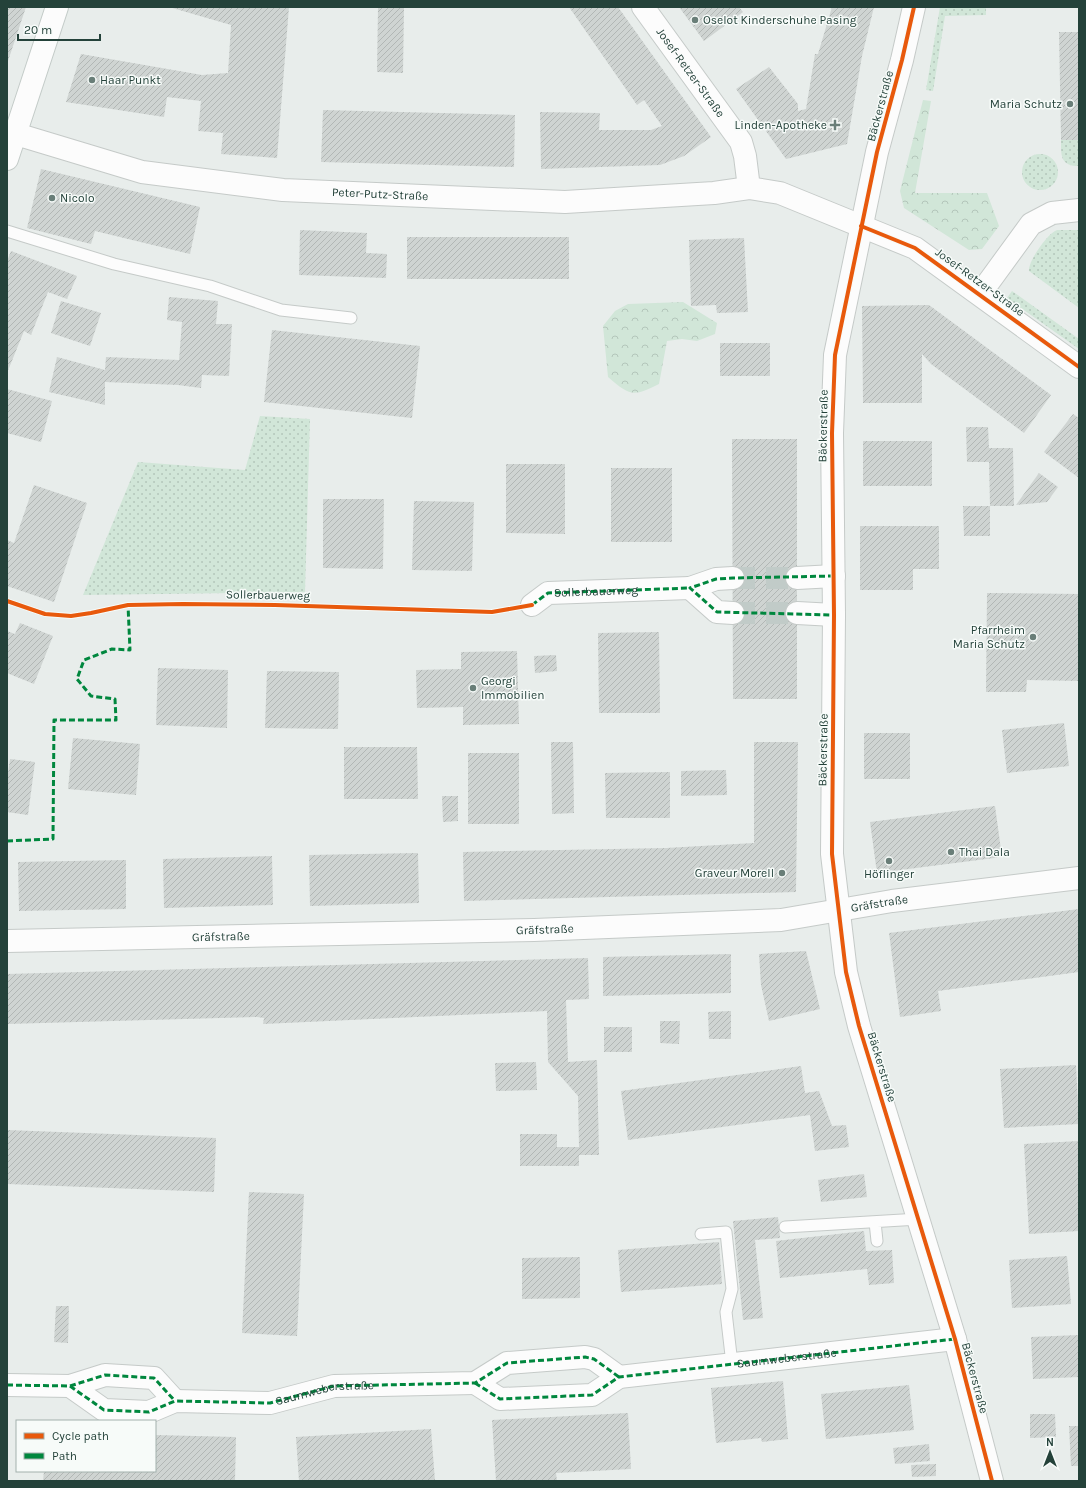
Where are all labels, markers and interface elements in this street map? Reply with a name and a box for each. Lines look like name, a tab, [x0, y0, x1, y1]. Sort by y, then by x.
place label: Oselot Kinderschuhe Pasing	[703, 13, 857, 27]
marker: Oselot Kinderschuhe Pasing	[690, 15, 700, 25]
scale bar	[18, 16, 100, 42]
text: 20 m	[24, 23, 52, 37]
street label: Josef-Retzer-Straße	[654, 25, 728, 120]
street label: Bäckerstraße	[864, 69, 896, 143]
place label: Haar Punkt	[100, 73, 161, 87]
marker: Haar Punkt	[87, 75, 97, 85]
place label: Maria Schutz	[990, 97, 1062, 111]
marker: Maria Schutz	[1065, 99, 1075, 109]
place label: Linden-Apotheke	[735, 118, 827, 132]
marker: Linden-Apotheke	[830, 120, 840, 130]
street label: Peter-Putz-Straße	[332, 185, 429, 203]
place label: Nicolo	[60, 191, 94, 205]
marker: Nicolo	[47, 193, 57, 203]
street label: Josef-Retzer-Straße	[933, 245, 1027, 319]
street label: Bäckerstraße	[815, 389, 831, 463]
street label: Sollerbauerweg	[554, 583, 639, 600]
street label: Sollerbauerweg	[226, 587, 310, 603]
place label: Pfarrheim Maria Schutz	[953, 623, 1025, 651]
marker: Pfarrheim Maria Schutz	[1028, 632, 1038, 642]
place label: Georgi Immobilien	[481, 674, 544, 702]
marker: Georgi Immobilien	[468, 683, 478, 693]
street label: Bäckerstraße	[815, 713, 831, 787]
place label: Thai Dala	[959, 845, 1010, 859]
marker: Thai Dala	[946, 847, 956, 857]
marker: Höflinger	[884, 856, 894, 866]
place label: Graveur Morell	[695, 866, 774, 880]
place label: Höflinger	[864, 867, 915, 881]
marker: Graveur Morell	[777, 868, 787, 878]
street label: Gräfstraße	[850, 892, 909, 915]
street label: Gräfstraße	[516, 921, 574, 937]
street label: Gräfstraße	[192, 929, 250, 944]
street label: Bäckerstraße	[865, 1030, 899, 1104]
street label: Bäckerstraße	[959, 1341, 991, 1415]
street label: Saumweberstraße	[736, 1345, 837, 1371]
street label: Saumweberstraße	[274, 1378, 374, 1408]
legend	[16, 1420, 156, 1472]
text: Cycle path	[52, 1429, 109, 1443]
north arrow	[1030, 1432, 1070, 1472]
text: N	[1046, 1436, 1054, 1449]
text: Path	[52, 1449, 77, 1463]

